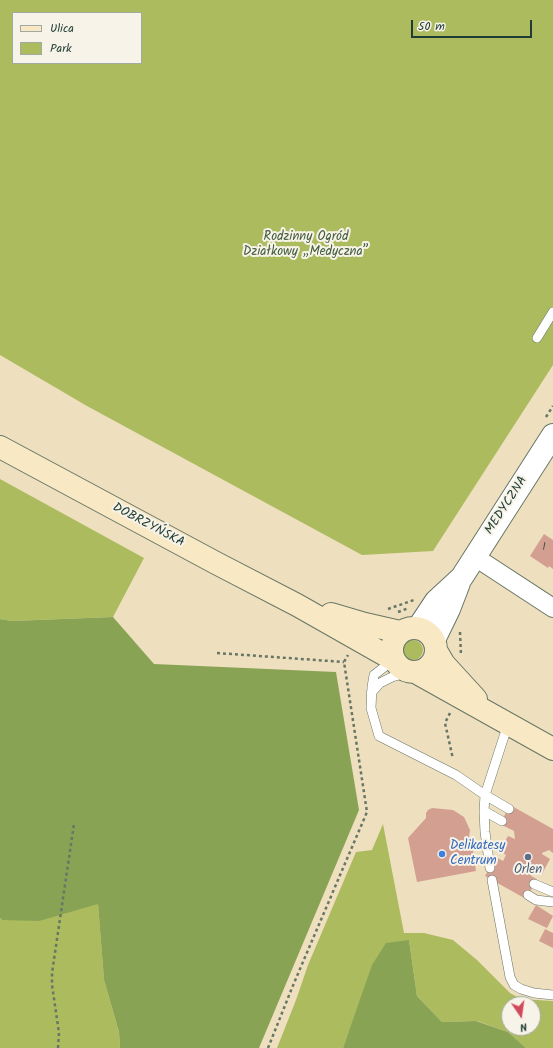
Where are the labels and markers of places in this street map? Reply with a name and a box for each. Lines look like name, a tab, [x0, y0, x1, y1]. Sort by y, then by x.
place label: Delikatesy Centrum	[450, 839, 505, 870]
marker: Delikatesy Centrum	[437, 849, 447, 859]
marker: Orlen	[523, 852, 533, 862]
place label: Orlen	[514, 863, 542, 879]

